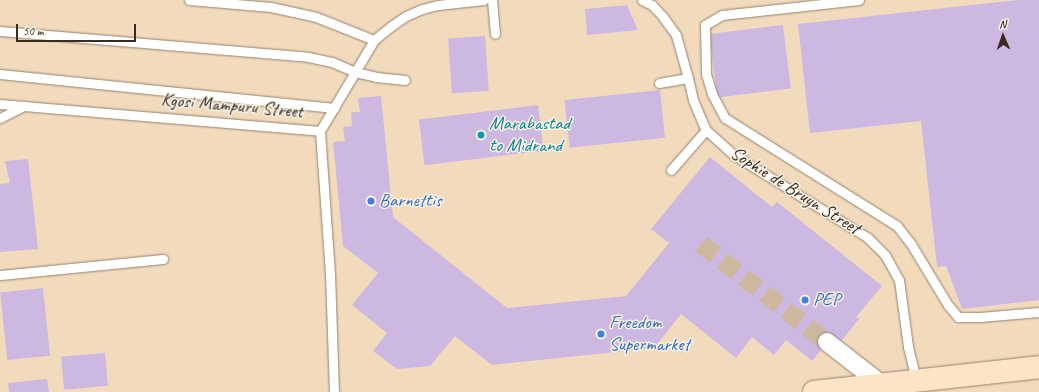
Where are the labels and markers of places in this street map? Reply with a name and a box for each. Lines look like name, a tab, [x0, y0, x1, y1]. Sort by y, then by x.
place label: Marabastad to Midrand	[489, 113, 570, 157]
marker: Marabastad to Midrand	[476, 130, 486, 140]
place label: Barnettis	[379, 190, 441, 212]
marker: Barnettis	[366, 196, 376, 206]
place label: PEP	[813, 289, 841, 311]
marker: PEP	[800, 295, 810, 305]
place label: Freedom Supermarket	[609, 312, 690, 356]
marker: Freedom Supermarket	[596, 329, 606, 339]

